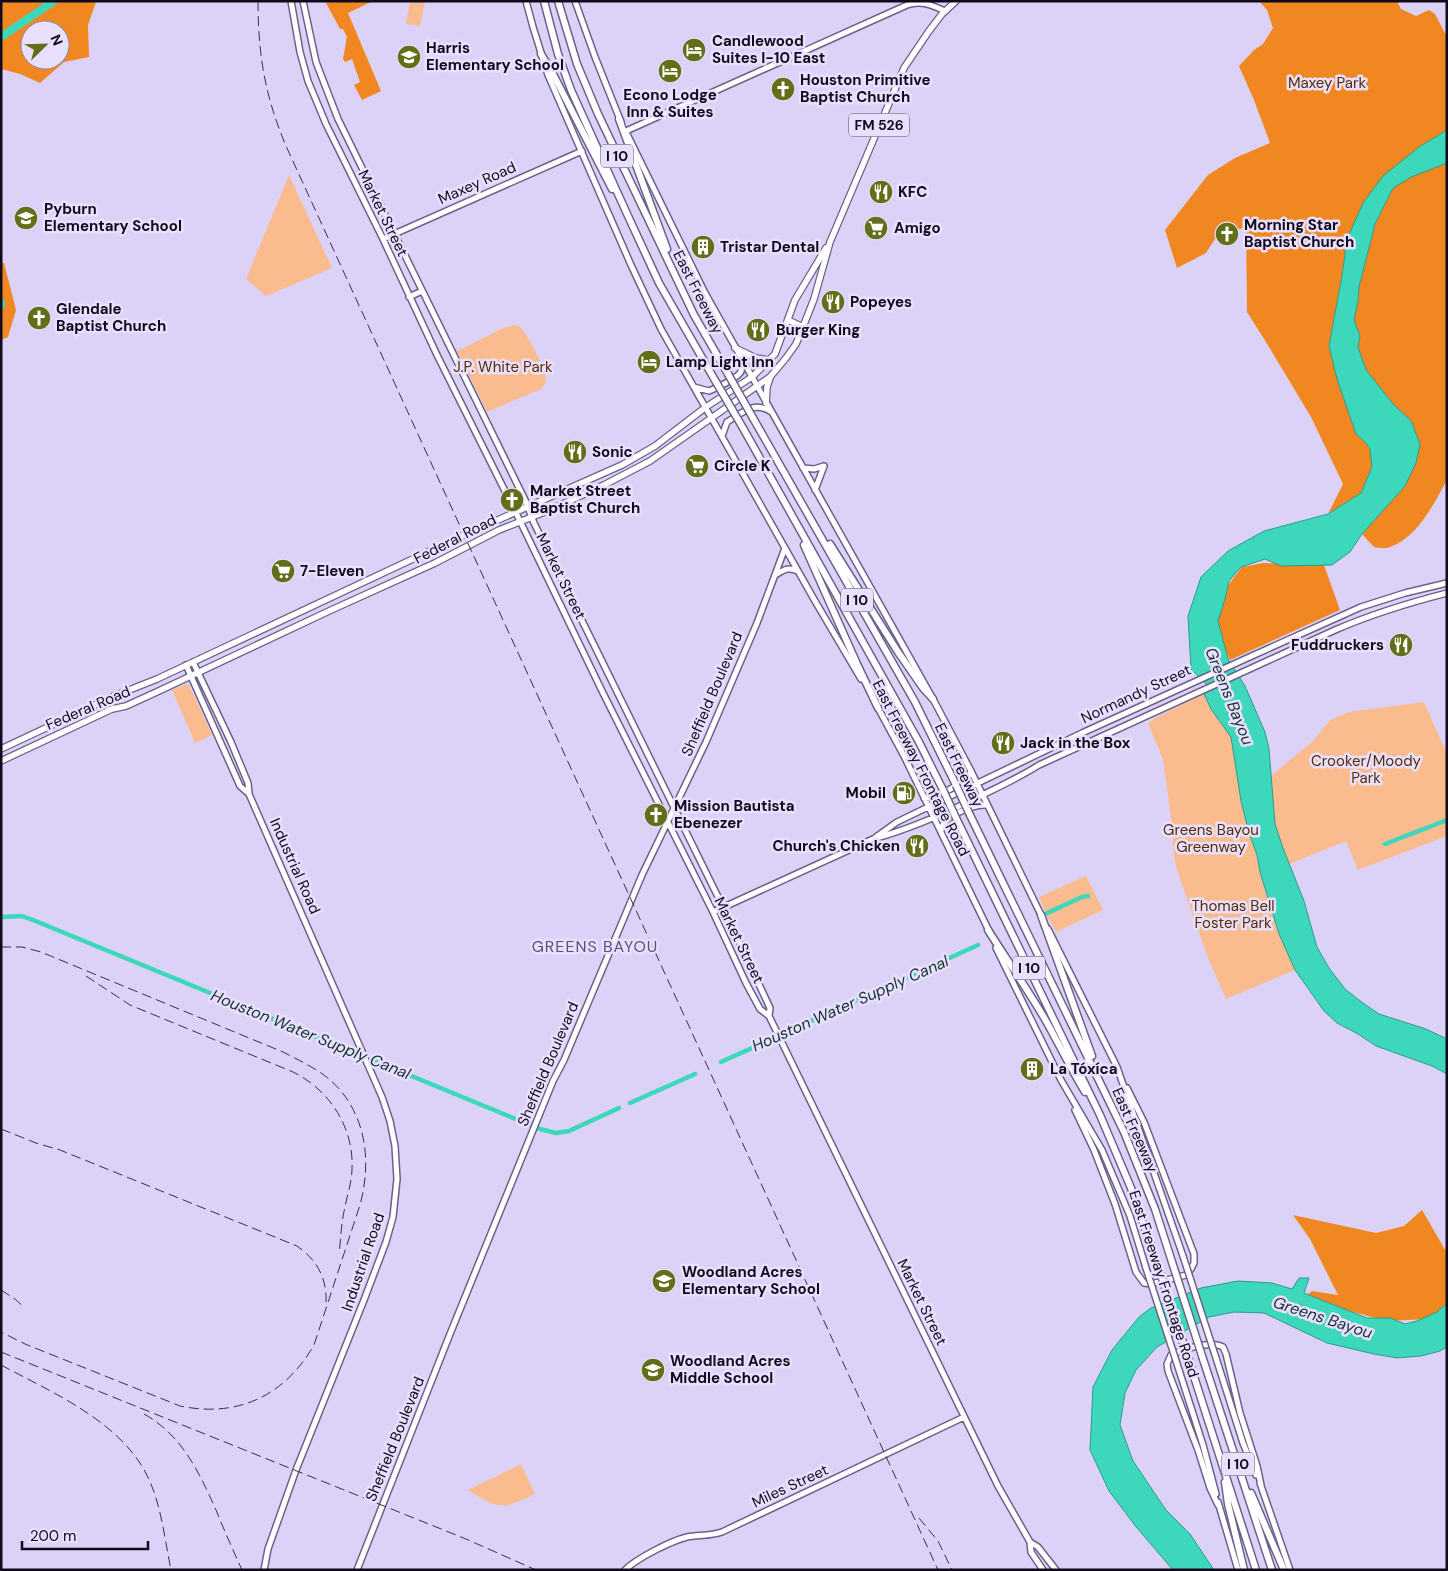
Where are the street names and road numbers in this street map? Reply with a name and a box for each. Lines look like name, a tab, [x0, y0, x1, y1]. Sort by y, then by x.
road number: FM 526	[849, 114, 909, 136]
road number: I 10	[601, 144, 633, 168]
street label: Maxey Road	[435, 157, 519, 209]
street label: Market Street	[353, 166, 413, 260]
street label: East Freeway	[668, 247, 728, 338]
street label: Federal Road	[410, 510, 500, 568]
street label: Market Street	[531, 529, 591, 623]
road number: I 10	[841, 588, 873, 612]
street label: Sheffield Boulevard	[677, 629, 747, 759]
street label: Normandy Street	[1078, 660, 1194, 728]
street label: East Freeway Frontage Road	[868, 676, 974, 860]
street label: Federal Road	[43, 681, 133, 735]
street label: East Freeway	[930, 720, 988, 811]
street label: Industrial Road	[265, 815, 325, 917]
street label: Market Street	[709, 893, 769, 987]
road number: I 10	[1013, 956, 1045, 980]
street label: Sheffield Boulevard	[513, 999, 583, 1129]
street label: East Freeway	[1107, 1084, 1163, 1176]
street label: East Freeway Frontage Road	[1124, 1188, 1204, 1380]
street label: Industrial Road	[337, 1210, 389, 1314]
street label: Market Street	[892, 1255, 952, 1349]
street label: Sheffield Boulevard	[361, 1374, 429, 1504]
road number: I 10	[1222, 1452, 1254, 1476]
street label: Miles Street	[749, 1460, 832, 1512]

